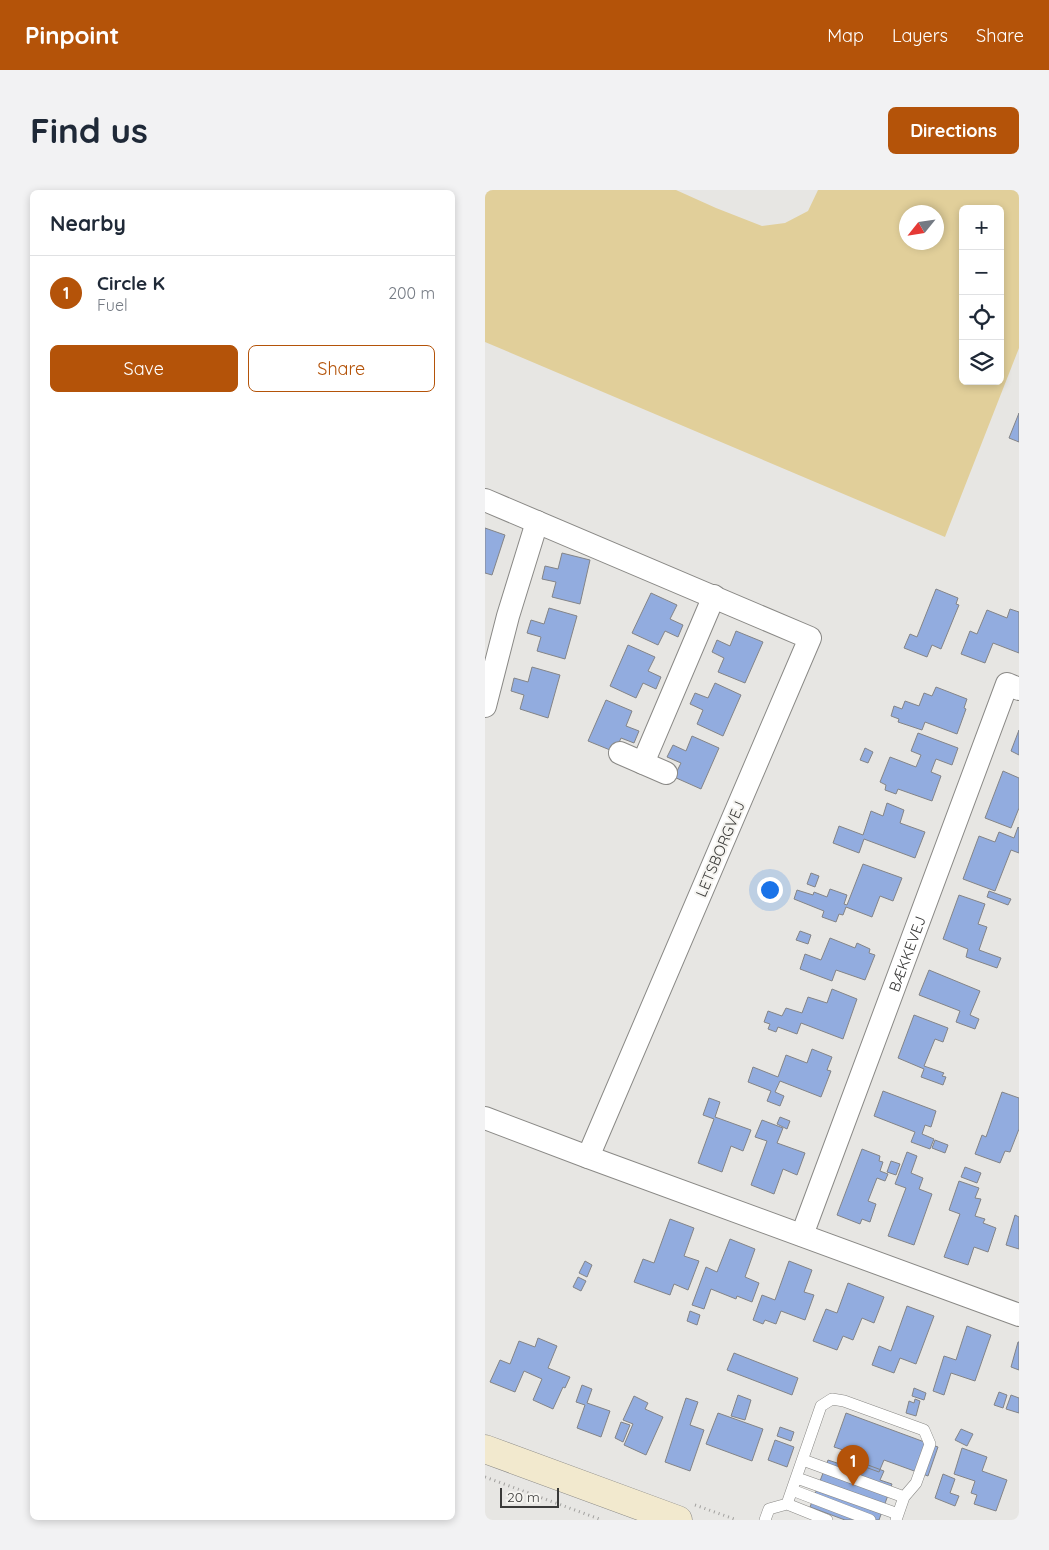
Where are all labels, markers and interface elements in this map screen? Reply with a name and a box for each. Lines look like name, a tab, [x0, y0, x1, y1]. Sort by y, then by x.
text: Pinpoint	[25, 20, 119, 50]
text: Map	[827, 24, 864, 47]
text: Layers	[892, 24, 948, 47]
text: Share	[976, 24, 1024, 47]
button: Directions	[888, 107, 1019, 154]
text: Find us	[30, 108, 148, 152]
north arrow	[899, 205, 944, 250]
map controls	[959, 205, 1004, 385]
button: +	[959, 205, 1004, 250]
text: Nearby	[50, 210, 126, 236]
button: −	[959, 250, 1004, 295]
text: Circle K	[97, 271, 165, 295]
text: 1	[63, 283, 69, 303]
text: 200 m	[388, 283, 435, 303]
text: Fuel	[97, 295, 128, 315]
button: locate	[959, 295, 1004, 340]
button: layers	[959, 340, 1004, 385]
button: Save	[50, 345, 238, 392]
button: Share	[248, 345, 435, 392]
street label: LETSBORGVEJ	[691, 798, 749, 900]
your location	[757, 877, 783, 903]
street label: BÆKKEVEJ	[884, 913, 929, 994]
pin: 1	[837, 1445, 869, 1486]
scale bar	[500, 1485, 559, 1508]
text: 20 m	[507, 1488, 540, 1506]

